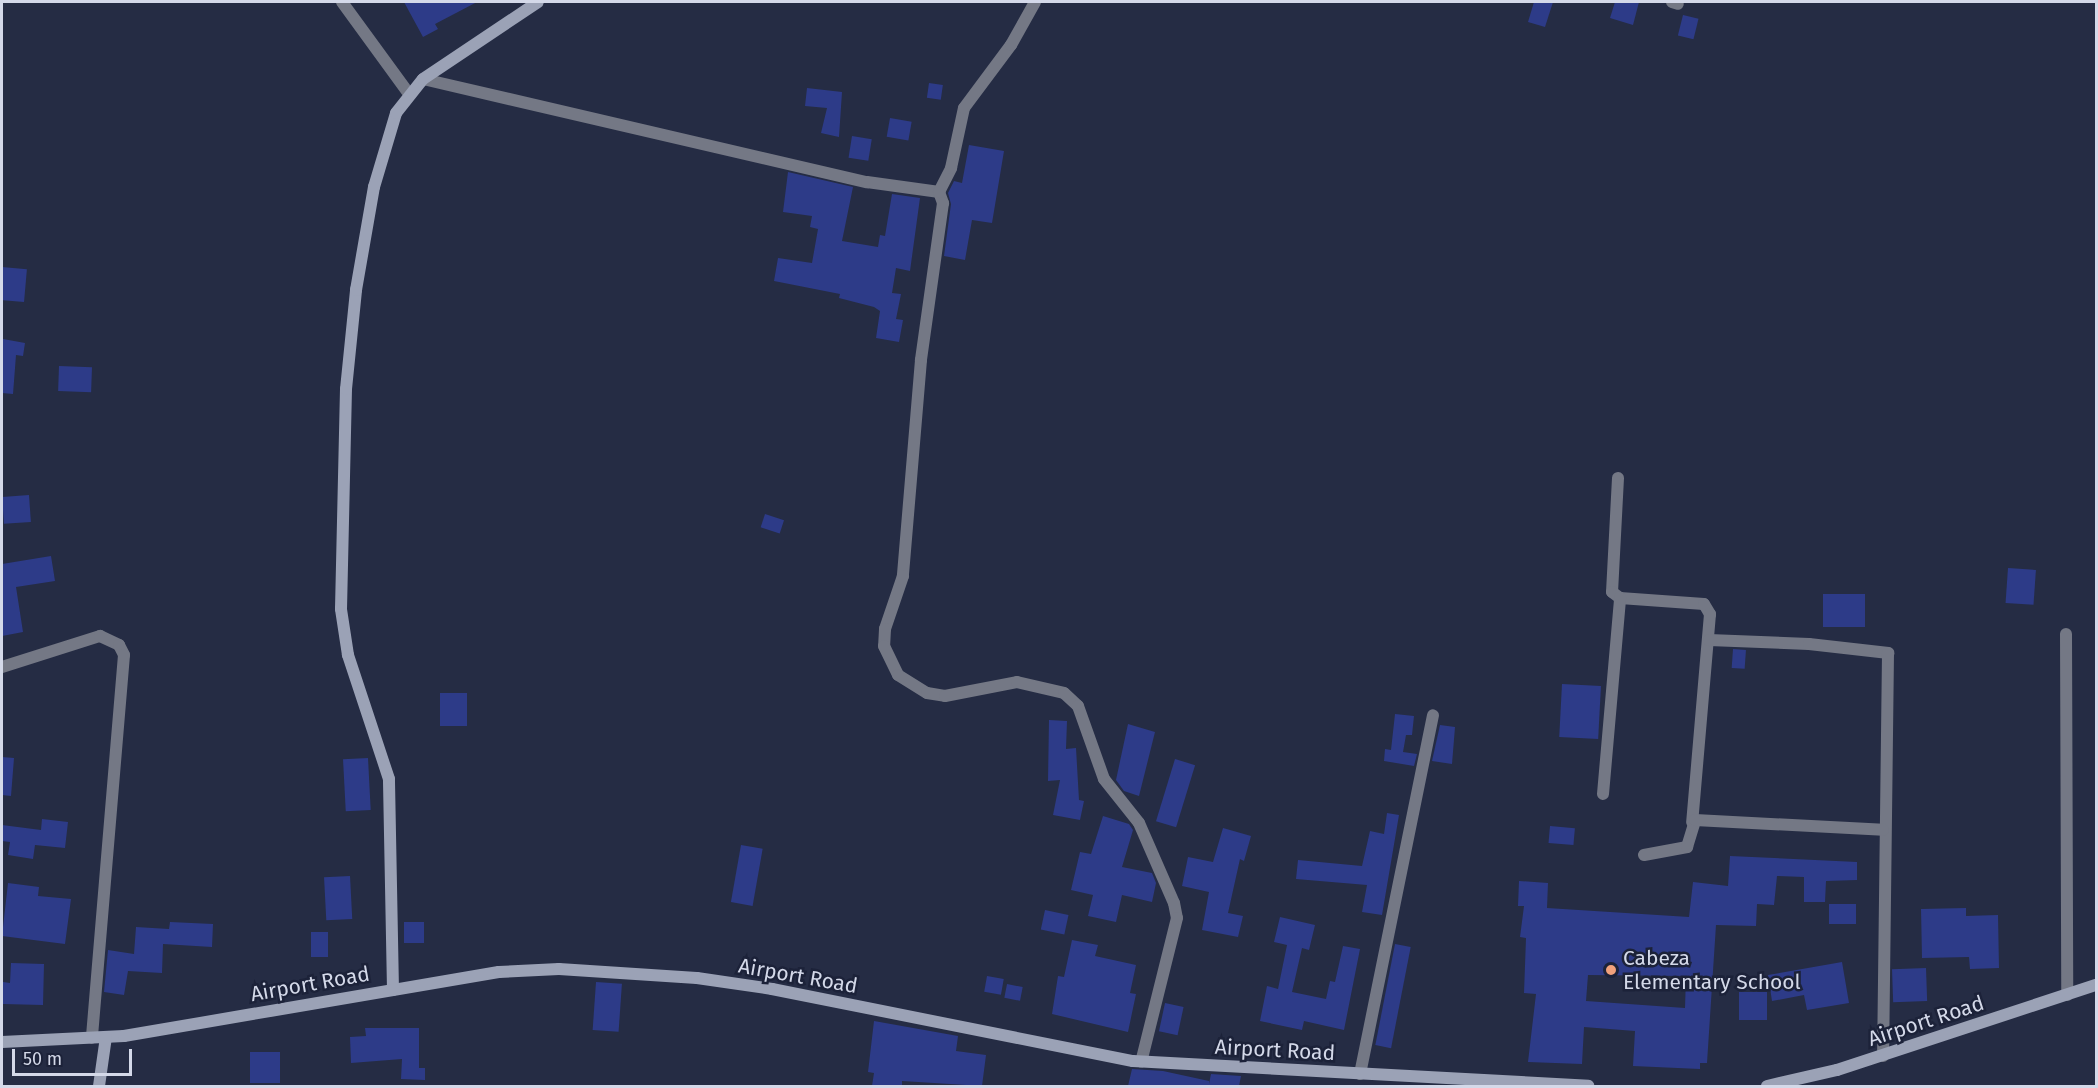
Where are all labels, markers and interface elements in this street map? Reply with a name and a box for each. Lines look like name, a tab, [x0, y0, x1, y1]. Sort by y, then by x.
place label: Cabeza Elementary School	[1623, 945, 1801, 995]
street label: Airport Road	[736, 953, 860, 999]
street label: Airport Road	[248, 961, 372, 1007]
marker: Cabeza Elementary School	[1604, 963, 1618, 977]
street label: Airport Road	[1865, 990, 1987, 1052]
street label: Airport Road	[1214, 1034, 1336, 1066]
scale bar	[15, 1037, 135, 1075]
text: 50 m	[23, 1048, 62, 1070]

